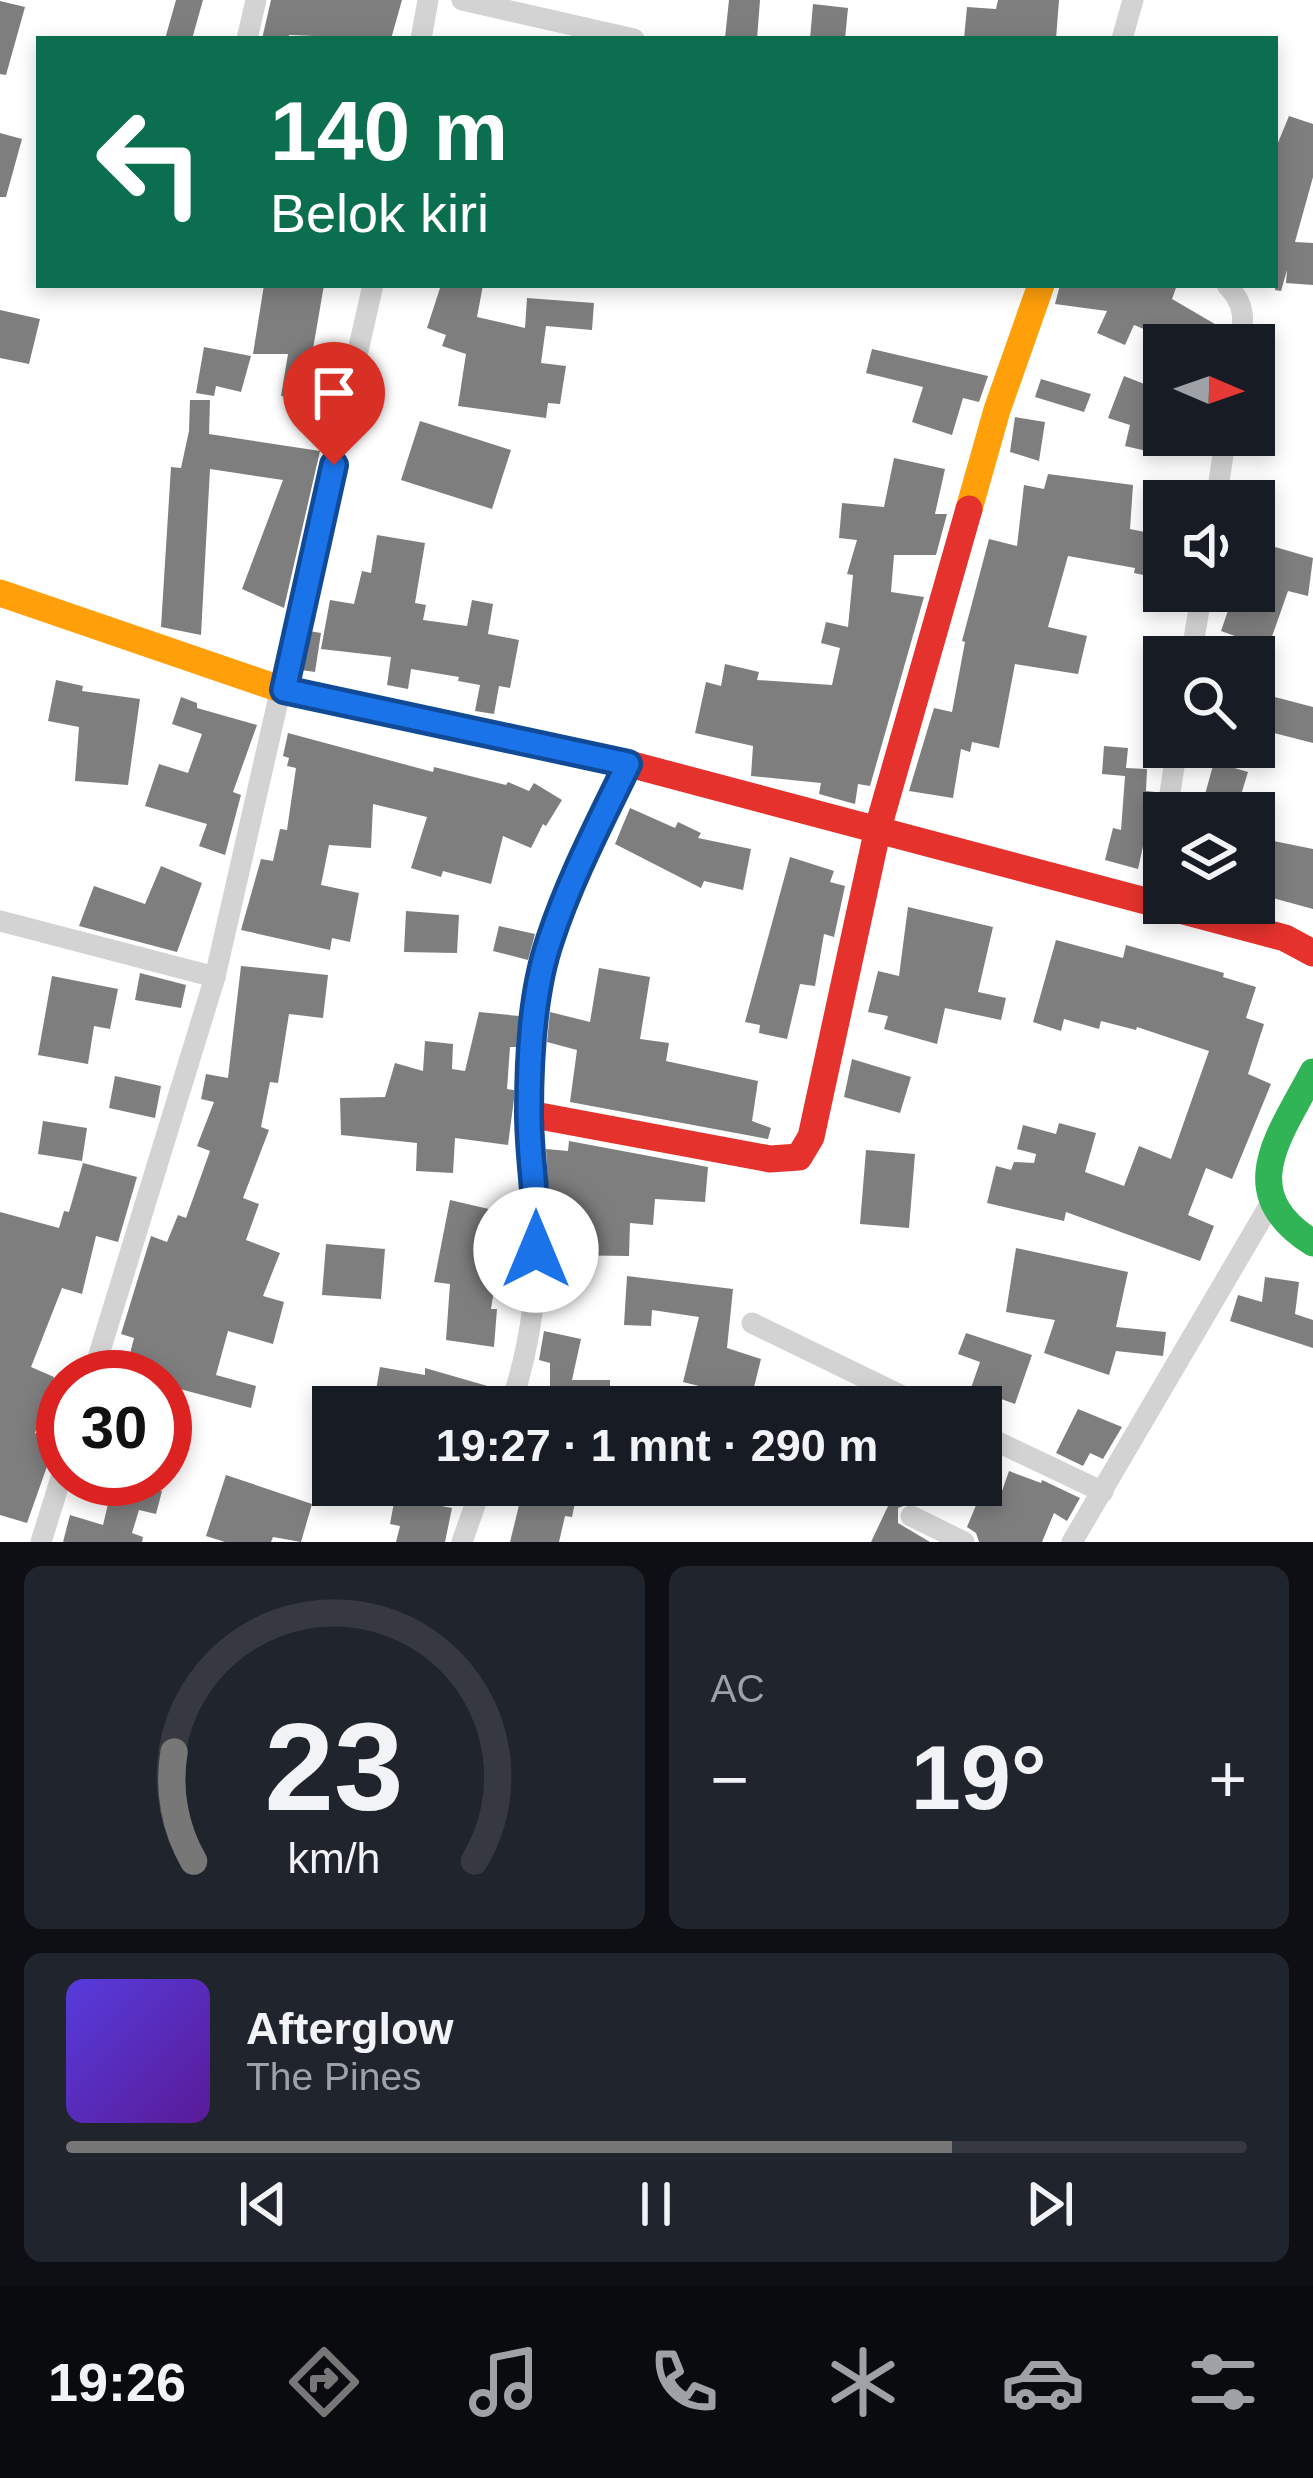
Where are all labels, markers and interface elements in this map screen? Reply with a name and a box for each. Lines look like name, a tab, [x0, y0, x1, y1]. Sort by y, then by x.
icon: left	[72, 84, 228, 240]
text: 140 m	[270, 84, 508, 178]
text: Belok kiri	[270, 183, 489, 243]
north arrow	[1143, 324, 1275, 456]
map controls	[1143, 324, 1275, 924]
pin	[283, 342, 385, 465]
icon: arrive	[301, 360, 367, 426]
button: sound	[1143, 480, 1275, 612]
button: search	[1143, 636, 1275, 768]
button: layers	[1143, 792, 1275, 924]
position arrow	[473, 1187, 599, 1313]
speed limit sign: 30	[36, 1350, 192, 1506]
text: 19:27 · 1 mnt · 290 m	[436, 1420, 878, 1471]
text: AC	[711, 1667, 765, 1710]
text: 23	[265, 1697, 404, 1836]
text: 19°	[911, 1728, 1047, 1828]
text: −	[711, 1742, 749, 1816]
text: +	[1208, 1742, 1247, 1816]
text: km/h	[288, 1833, 381, 1881]
text: Afterglow	[246, 2003, 454, 2054]
text: The Pines	[246, 2055, 422, 2098]
icon: previous	[230, 2171, 296, 2237]
icon: pause	[623, 2171, 689, 2237]
icon: next	[1017, 2171, 1083, 2237]
icon: directions	[282, 2340, 366, 2424]
icon: music	[462, 2340, 546, 2424]
icon: phone	[642, 2340, 726, 2424]
icon: climate	[821, 2340, 905, 2424]
icon: car	[1001, 2340, 1085, 2424]
icon: filters	[1181, 2340, 1265, 2424]
text: 19:26	[48, 2352, 186, 2412]

